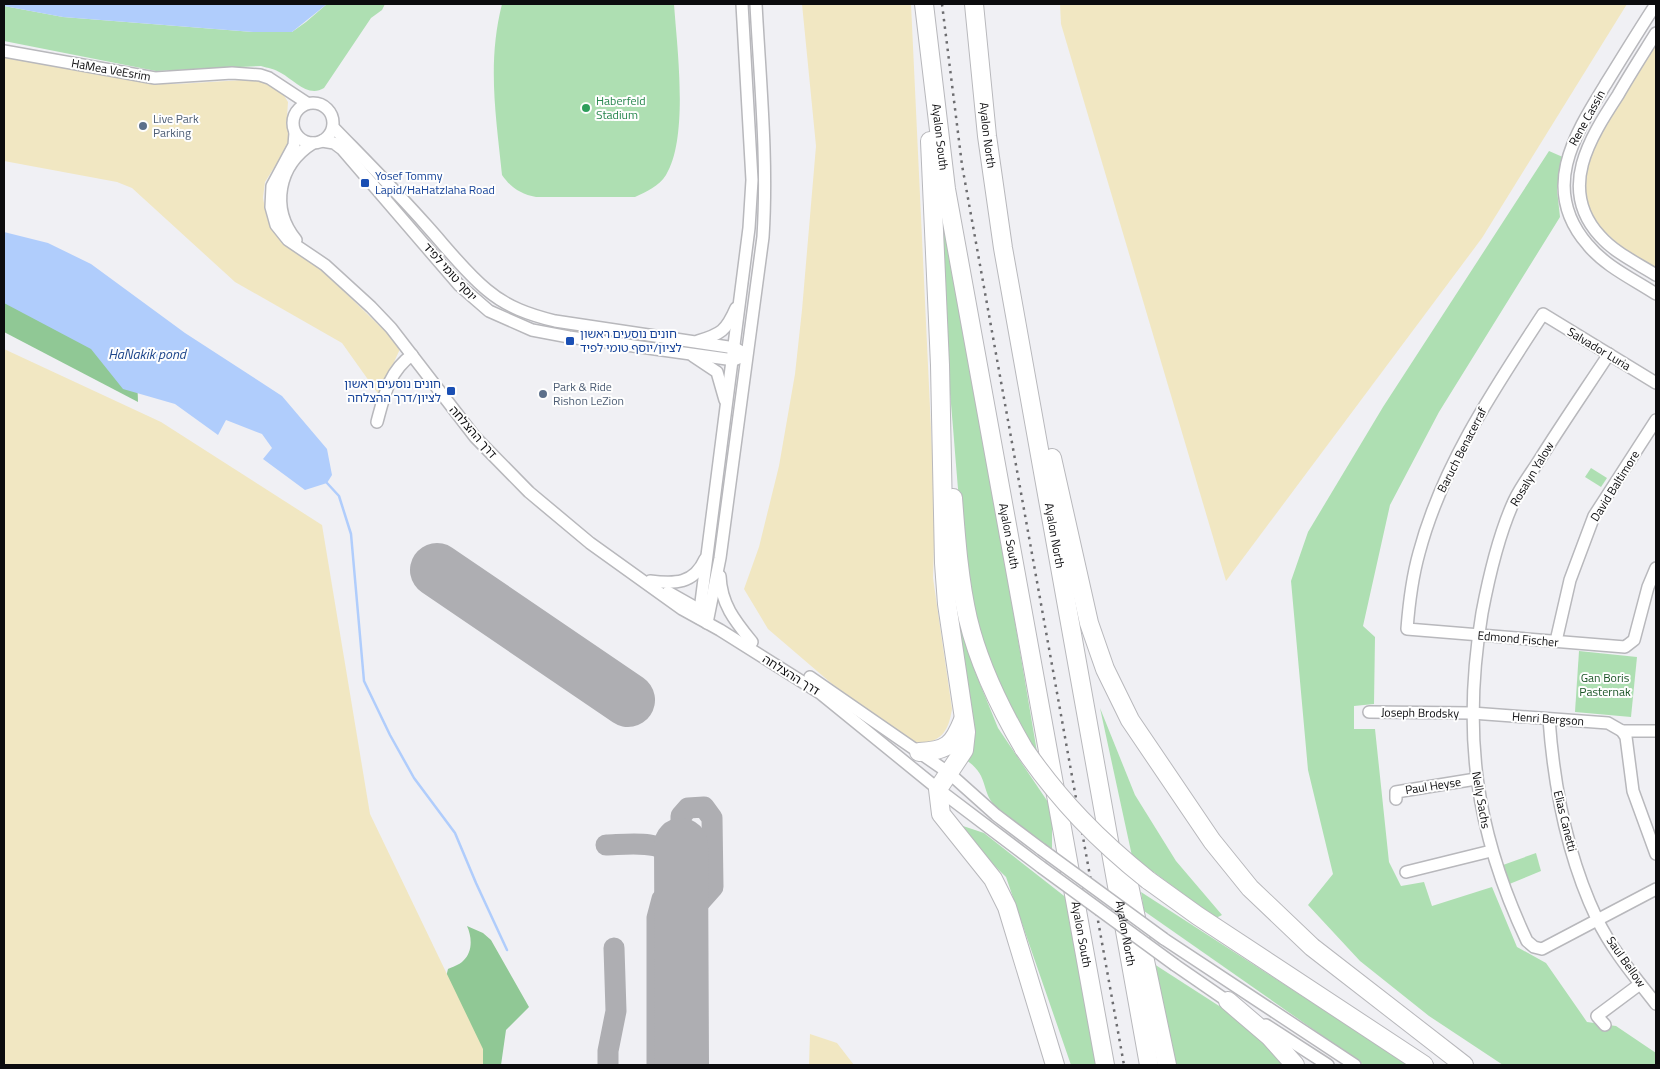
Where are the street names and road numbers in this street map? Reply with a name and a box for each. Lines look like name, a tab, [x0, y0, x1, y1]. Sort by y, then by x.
street label: HaMea VeEsrim	[70, 53, 152, 86]
street label: Rene Cassin	[1563, 86, 1610, 149]
street label: Ayalon North	[975, 101, 1001, 169]
street label: Ayalon South	[927, 103, 954, 171]
street label: יוסף טומי לפיד	[419, 238, 482, 305]
street label: Salvador Luria	[1564, 322, 1635, 375]
street label: דרך ההצלחה	[445, 401, 502, 463]
street label: Baruch Benacerraf	[1432, 404, 1491, 496]
street label: Rosalyn Yalow	[1505, 438, 1558, 510]
street label: David Baltimore	[1585, 447, 1644, 525]
street label: Ayalon South	[994, 501, 1025, 570]
street label: Ayalon North	[1040, 501, 1070, 570]
street label: Edmond Fischer	[1477, 626, 1559, 651]
street label: דרך ההצלחה	[759, 649, 824, 700]
street label: Joseph Brodsky	[1381, 702, 1459, 723]
street label: Henri Bergson	[1511, 707, 1585, 730]
street label: Nelly Sachs	[1467, 770, 1496, 830]
street label: Paul Heyse	[1404, 772, 1462, 799]
street label: Elias Canetti	[1549, 788, 1582, 853]
street label: Ayalon North	[1111, 899, 1141, 967]
street label: Ayalon South	[1066, 900, 1097, 969]
street label: Saul Bellow	[1602, 932, 1651, 991]

